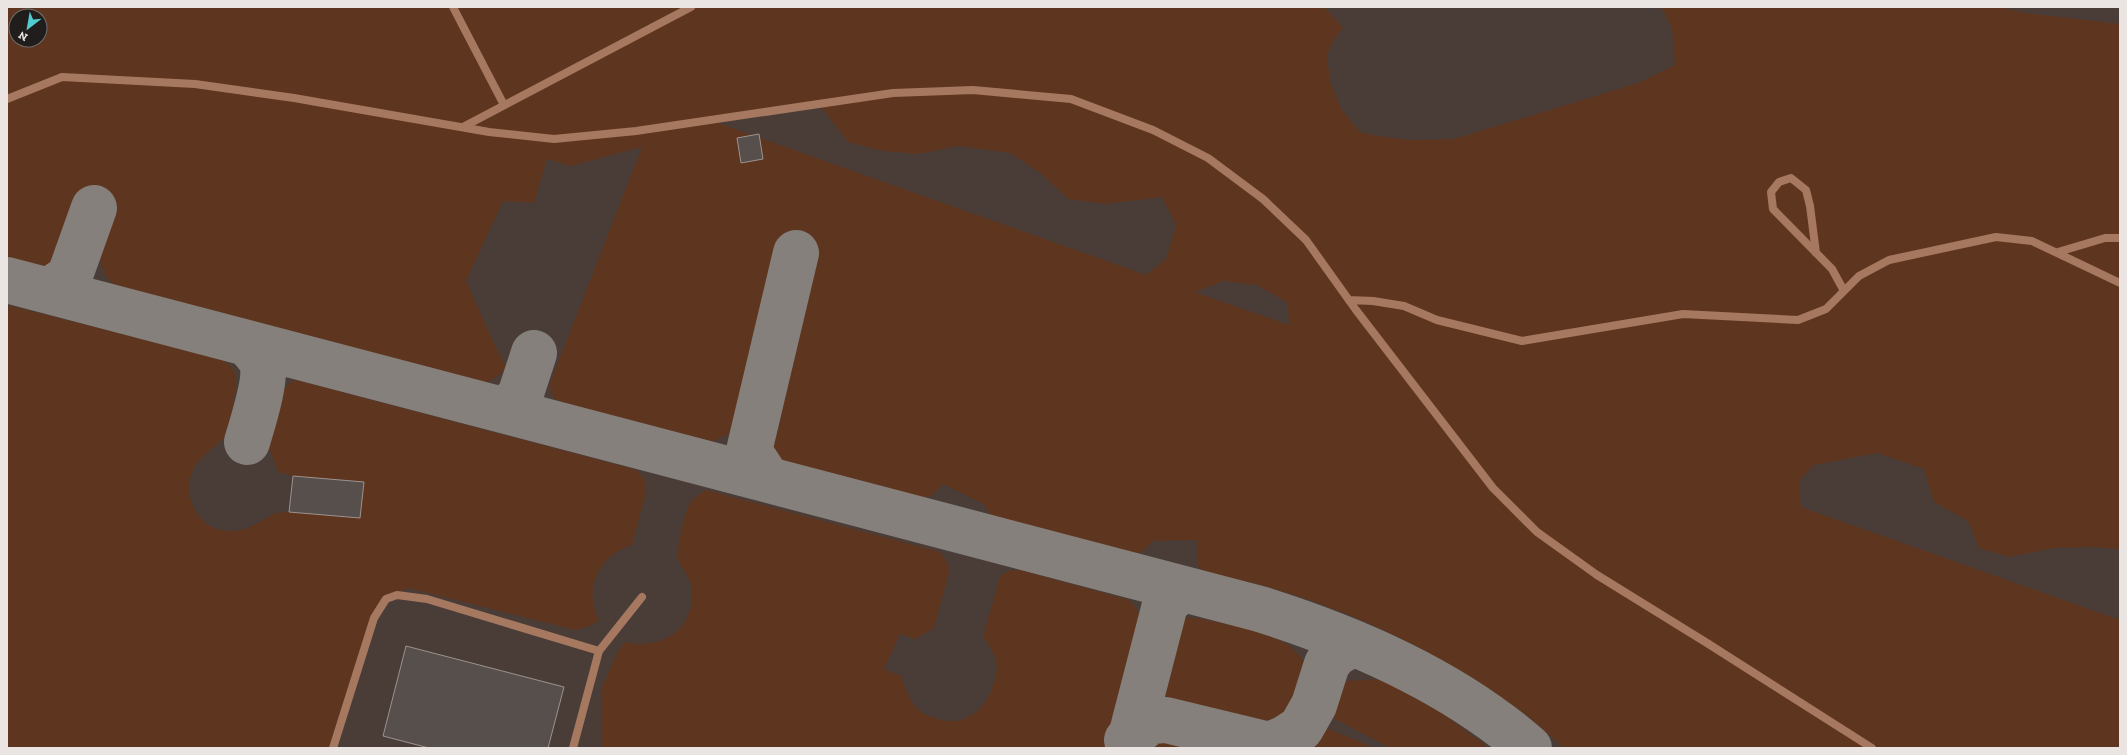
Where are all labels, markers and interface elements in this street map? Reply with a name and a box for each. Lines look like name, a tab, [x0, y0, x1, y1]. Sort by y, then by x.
north arrow	[8, 8, 48, 48]
text: N	[16, 28, 30, 44]

